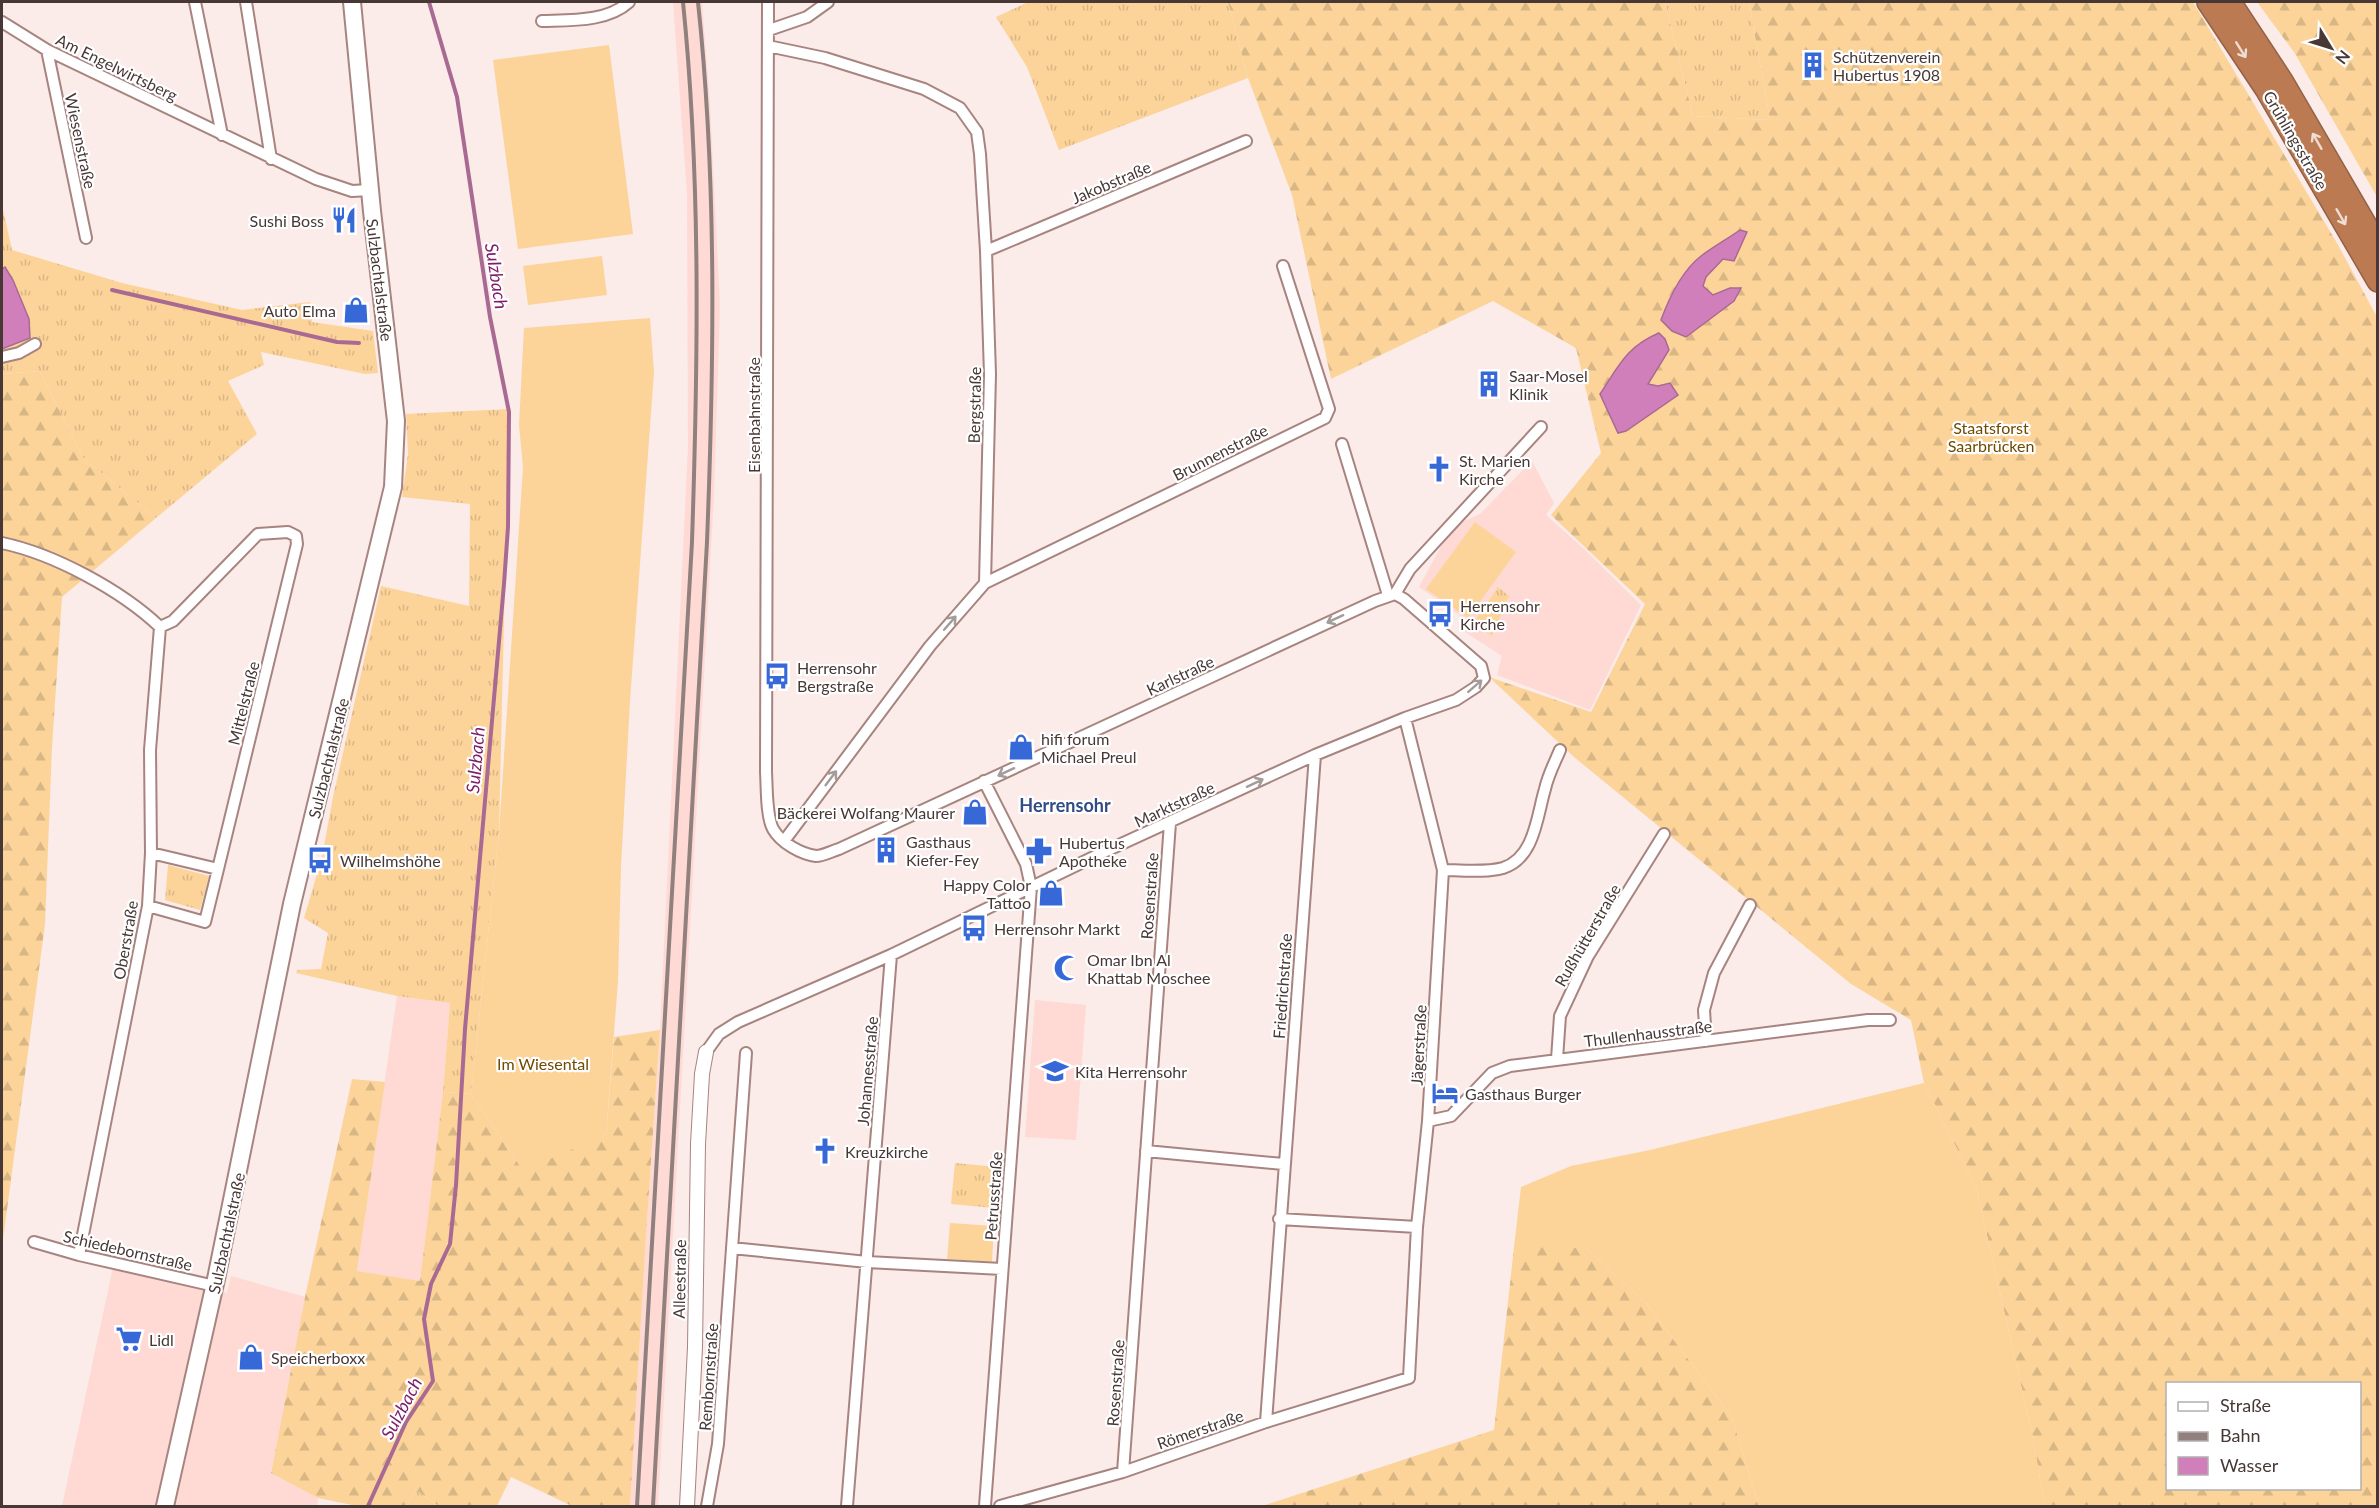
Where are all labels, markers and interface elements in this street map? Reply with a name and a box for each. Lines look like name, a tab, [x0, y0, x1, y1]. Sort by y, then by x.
north arrow	[2301, 18, 2361, 78]
street label: Am Engelwirtsberg	[53, 29, 181, 105]
one-way arrow	[2236, 41, 2248, 58]
place label: Schützenverein Hubertus 1908	[1833, 47, 1940, 84]
text: N	[2332, 47, 2354, 68]
building icon: Schützenverein Hubertus 1908	[1798, 50, 1828, 80]
street label: Grühlingsstraße	[2260, 87, 2332, 193]
street label: Wiesenstraße	[62, 92, 100, 190]
one-way arrow	[2311, 132, 2322, 150]
street label: Jakobstraße	[1069, 157, 1153, 207]
restaurant icon: Sushi Boss	[329, 205, 359, 235]
one-way arrow	[2335, 208, 2347, 225]
place label: Sushi Boss	[250, 211, 324, 230]
street label: Sulzbachtalstraße	[363, 218, 397, 342]
water label: Sulzbach	[481, 241, 513, 311]
shop icon: Auto Elma	[341, 295, 371, 325]
place label: Auto Elma	[264, 301, 336, 320]
street label: Eisenbahnstraße	[744, 357, 763, 473]
place label: Saar-Mosel Klinik	[1509, 366, 1588, 403]
street label: Bergstraße	[964, 367, 984, 443]
building icon: Saar-Mosel Klinik	[1474, 369, 1504, 399]
park label: Staatsforst Saarbrücken	[1948, 418, 2034, 455]
street label: Brunnenstraße	[1169, 420, 1271, 484]
place label: St. Marien Kirche	[1459, 451, 1531, 488]
church icon: St. Marien Kirche	[1424, 454, 1454, 484]
place label: Herrensohr Kirche	[1460, 596, 1540, 633]
bus stop icon: Herrensohr Kirche	[1425, 599, 1455, 629]
one-way arrow	[1326, 614, 1344, 626]
one-way arrow	[943, 616, 957, 631]
street label: Karlstraße	[1143, 651, 1217, 699]
place label: Herrensohr Bergstraße	[797, 658, 877, 695]
street label: Mittelstraße	[223, 659, 263, 747]
bus stop icon: Herrensohr Bergstraße	[762, 661, 792, 691]
one-way arrow	[1467, 679, 1482, 693]
street label: Sulzbachtalstraße	[304, 696, 352, 820]
water label: Sulzbach	[461, 726, 489, 794]
place label: hifi forum Michael Preul	[1041, 729, 1137, 766]
shop icon: hifi forum Michael Preul	[1006, 732, 1036, 762]
one-way arrow	[997, 766, 1015, 778]
one-way arrow	[825, 770, 838, 786]
street label: Marktstraße	[1131, 777, 1217, 831]
one-way arrow	[1246, 777, 1264, 789]
district label: Herrensohr	[1019, 794, 1111, 816]
shop icon: Bäckerei Wolfang Maurer	[960, 797, 990, 827]
place label: Bäckerei Wolfang Maurer	[777, 803, 955, 822]
place label: Gasthaus Kiefer-Fey	[906, 832, 980, 869]
place label: Hubertus Apotheke	[1059, 833, 1127, 870]
building icon: Gasthaus Kiefer-Fey	[871, 835, 901, 865]
pharmacy icon: Hubertus Apotheke	[1024, 836, 1054, 866]
bus stop icon: Wilhelmshöhe	[305, 845, 335, 875]
place label: Wilhelmshöhe	[340, 851, 441, 870]
street label: Rosenstraße	[1136, 852, 1162, 940]
place label: Happy Color Tattoo	[943, 875, 1031, 912]
shop icon: Happy Color Tattoo	[1036, 878, 1066, 908]
street label: Rußhütterstraße	[1550, 880, 1624, 990]
street label: Oberstraße	[109, 899, 141, 981]
bus stop icon: Herrensohr Markt	[959, 913, 989, 943]
place label: Herrensohr Markt	[994, 919, 1120, 938]
street label: Friedrichstraße	[1269, 933, 1295, 1039]
place label: Omar Ibn Al Khattab Moschee	[1087, 950, 1210, 987]
mosque icon: Omar Ibn Al Khattab Moschee	[1052, 953, 1082, 983]
street label: Jägerstraße	[1406, 1004, 1430, 1086]
street label: Johannesstraße	[853, 1016, 881, 1126]
street label: Thullenhausstraße	[1583, 1016, 1713, 1050]
park label: Im Wiesental	[497, 1054, 589, 1073]
school or university icon: Kita Herrensohr	[1040, 1056, 1070, 1086]
place label: Kita Herrensohr	[1075, 1062, 1187, 1081]
hotel icon: Gasthaus Burger	[1430, 1078, 1460, 1108]
place label: Gasthaus Burger	[1465, 1084, 1581, 1103]
church icon: Kreuzkirche	[810, 1136, 840, 1166]
place label: Kreuzkirche	[845, 1142, 928, 1161]
street label: Petrusstraße	[980, 1151, 1006, 1241]
street label: Sulzbachtalstraße	[204, 1171, 248, 1295]
street label: Schiedebornstraße	[62, 1226, 194, 1274]
street label: Alleestraße	[669, 1239, 689, 1319]
street label: Rembornstraße	[695, 1323, 721, 1431]
supermarket icon: Lidl	[114, 1324, 144, 1354]
place label: Lidl	[149, 1330, 174, 1349]
street label: Rosenstraße	[1102, 1339, 1128, 1427]
shop icon: Speicherboxx	[236, 1342, 266, 1372]
place label: Speicherboxx	[271, 1348, 365, 1367]
water label: Sulzbach	[376, 1373, 426, 1443]
legend	[2166, 1382, 2361, 1490]
text: Straße	[2220, 1394, 2271, 1416]
street label: Römerstraße	[1154, 1405, 1246, 1453]
text: Bahn	[2220, 1424, 2261, 1446]
text: Wasser	[2220, 1454, 2279, 1476]

